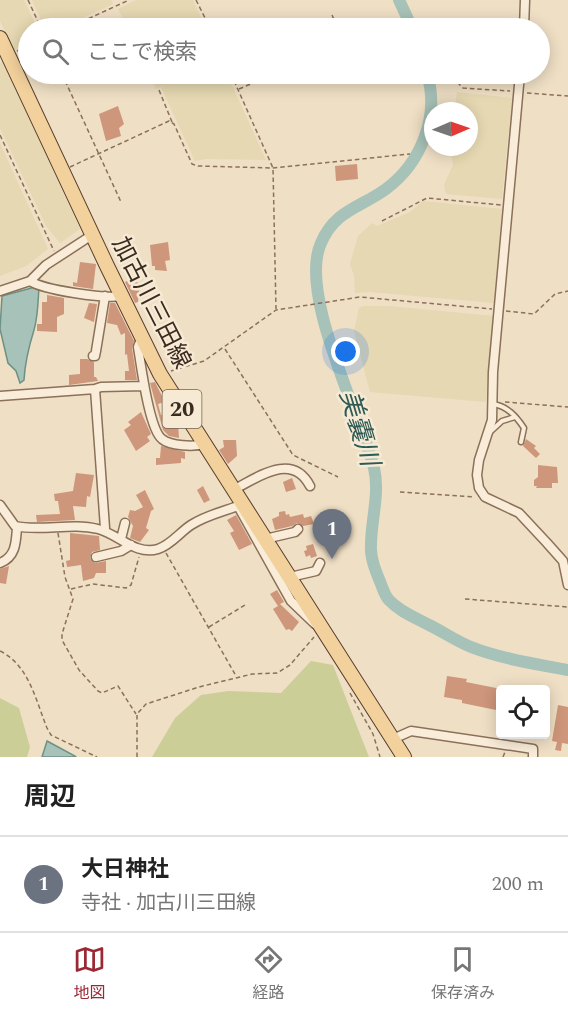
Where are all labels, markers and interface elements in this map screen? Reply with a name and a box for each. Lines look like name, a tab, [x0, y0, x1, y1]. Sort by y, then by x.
search box	[18, 18, 550, 84]
icon: search	[39, 35, 72, 68]
text: ここで検索	[87, 36, 197, 69]
north arrow	[424, 102, 478, 156]
street label: 加古川三田線	[102, 231, 200, 375]
your location	[331, 337, 360, 366]
water label: 美嚢川	[328, 385, 390, 474]
road number: 20	[162, 390, 201, 428]
pin: 1	[312, 510, 352, 559]
map controls	[496, 685, 550, 739]
button: locate	[496, 685, 550, 739]
text: 周辺	[24, 777, 76, 817]
text: 大日神社	[81, 853, 169, 886]
text: 1	[38, 869, 49, 899]
text: 200 m	[492, 869, 544, 899]
text: 寺社 · 加古川三田線	[81, 888, 256, 918]
tab: 地図	[73, 943, 106, 1005]
tab: 経路	[252, 943, 285, 1005]
tab: 保存済み	[431, 943, 495, 1005]

